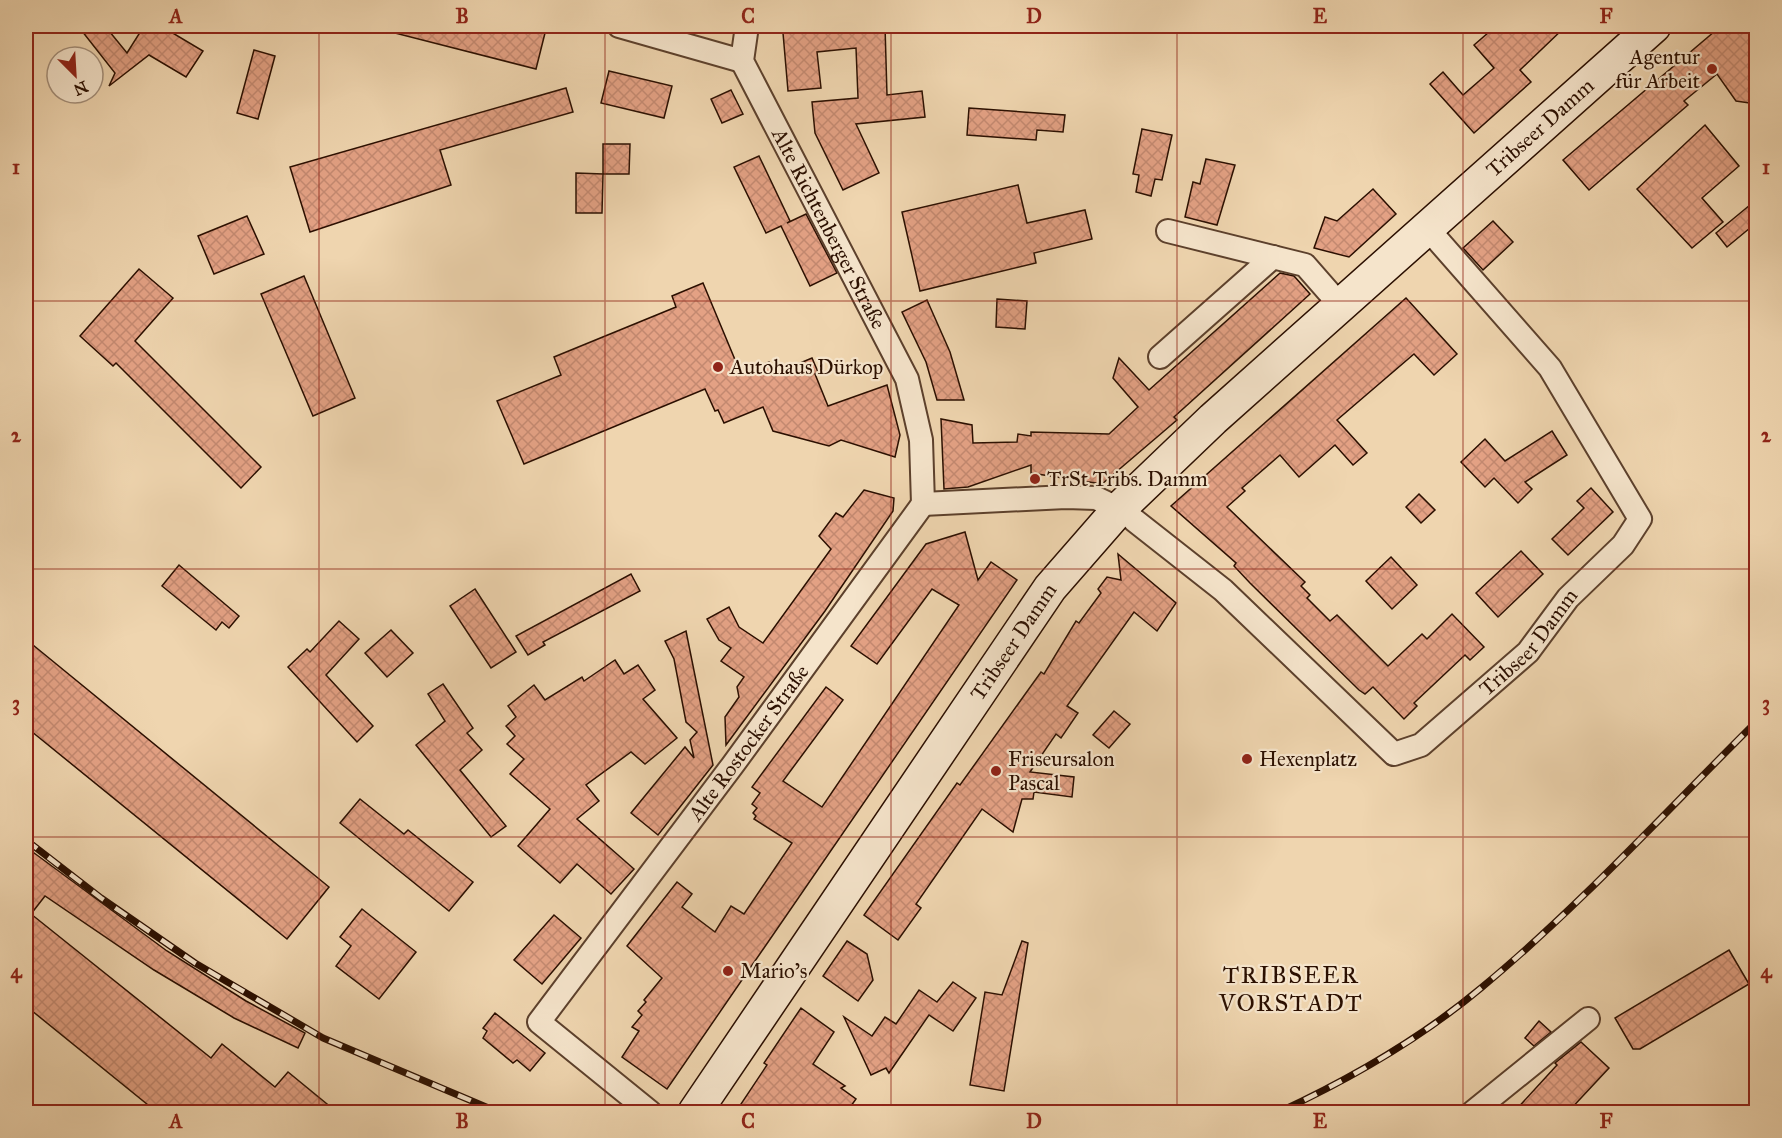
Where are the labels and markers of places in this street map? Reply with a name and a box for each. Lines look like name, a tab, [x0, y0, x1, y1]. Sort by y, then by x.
place label: Agentur für Arbeit	[1615, 44, 1701, 94]
marker: Agentur für Arbeit	[1705, 62, 1719, 76]
place label: Autohaus Dürkop	[729, 354, 883, 380]
marker: Autohaus Dürkop	[711, 360, 725, 374]
place label: TrSt Tribs. Damm	[1047, 466, 1208, 492]
marker: TrSt Tribs. Damm	[1028, 472, 1042, 486]
place label: Friseursalon Pascal	[1008, 746, 1115, 796]
place label: Hexenplatz	[1259, 746, 1357, 772]
marker: Hexenplatz	[1240, 752, 1254, 766]
marker: Friseursalon Pascal	[989, 764, 1003, 778]
place label: Mario's	[740, 958, 808, 984]
marker: Mario's	[721, 964, 735, 978]

